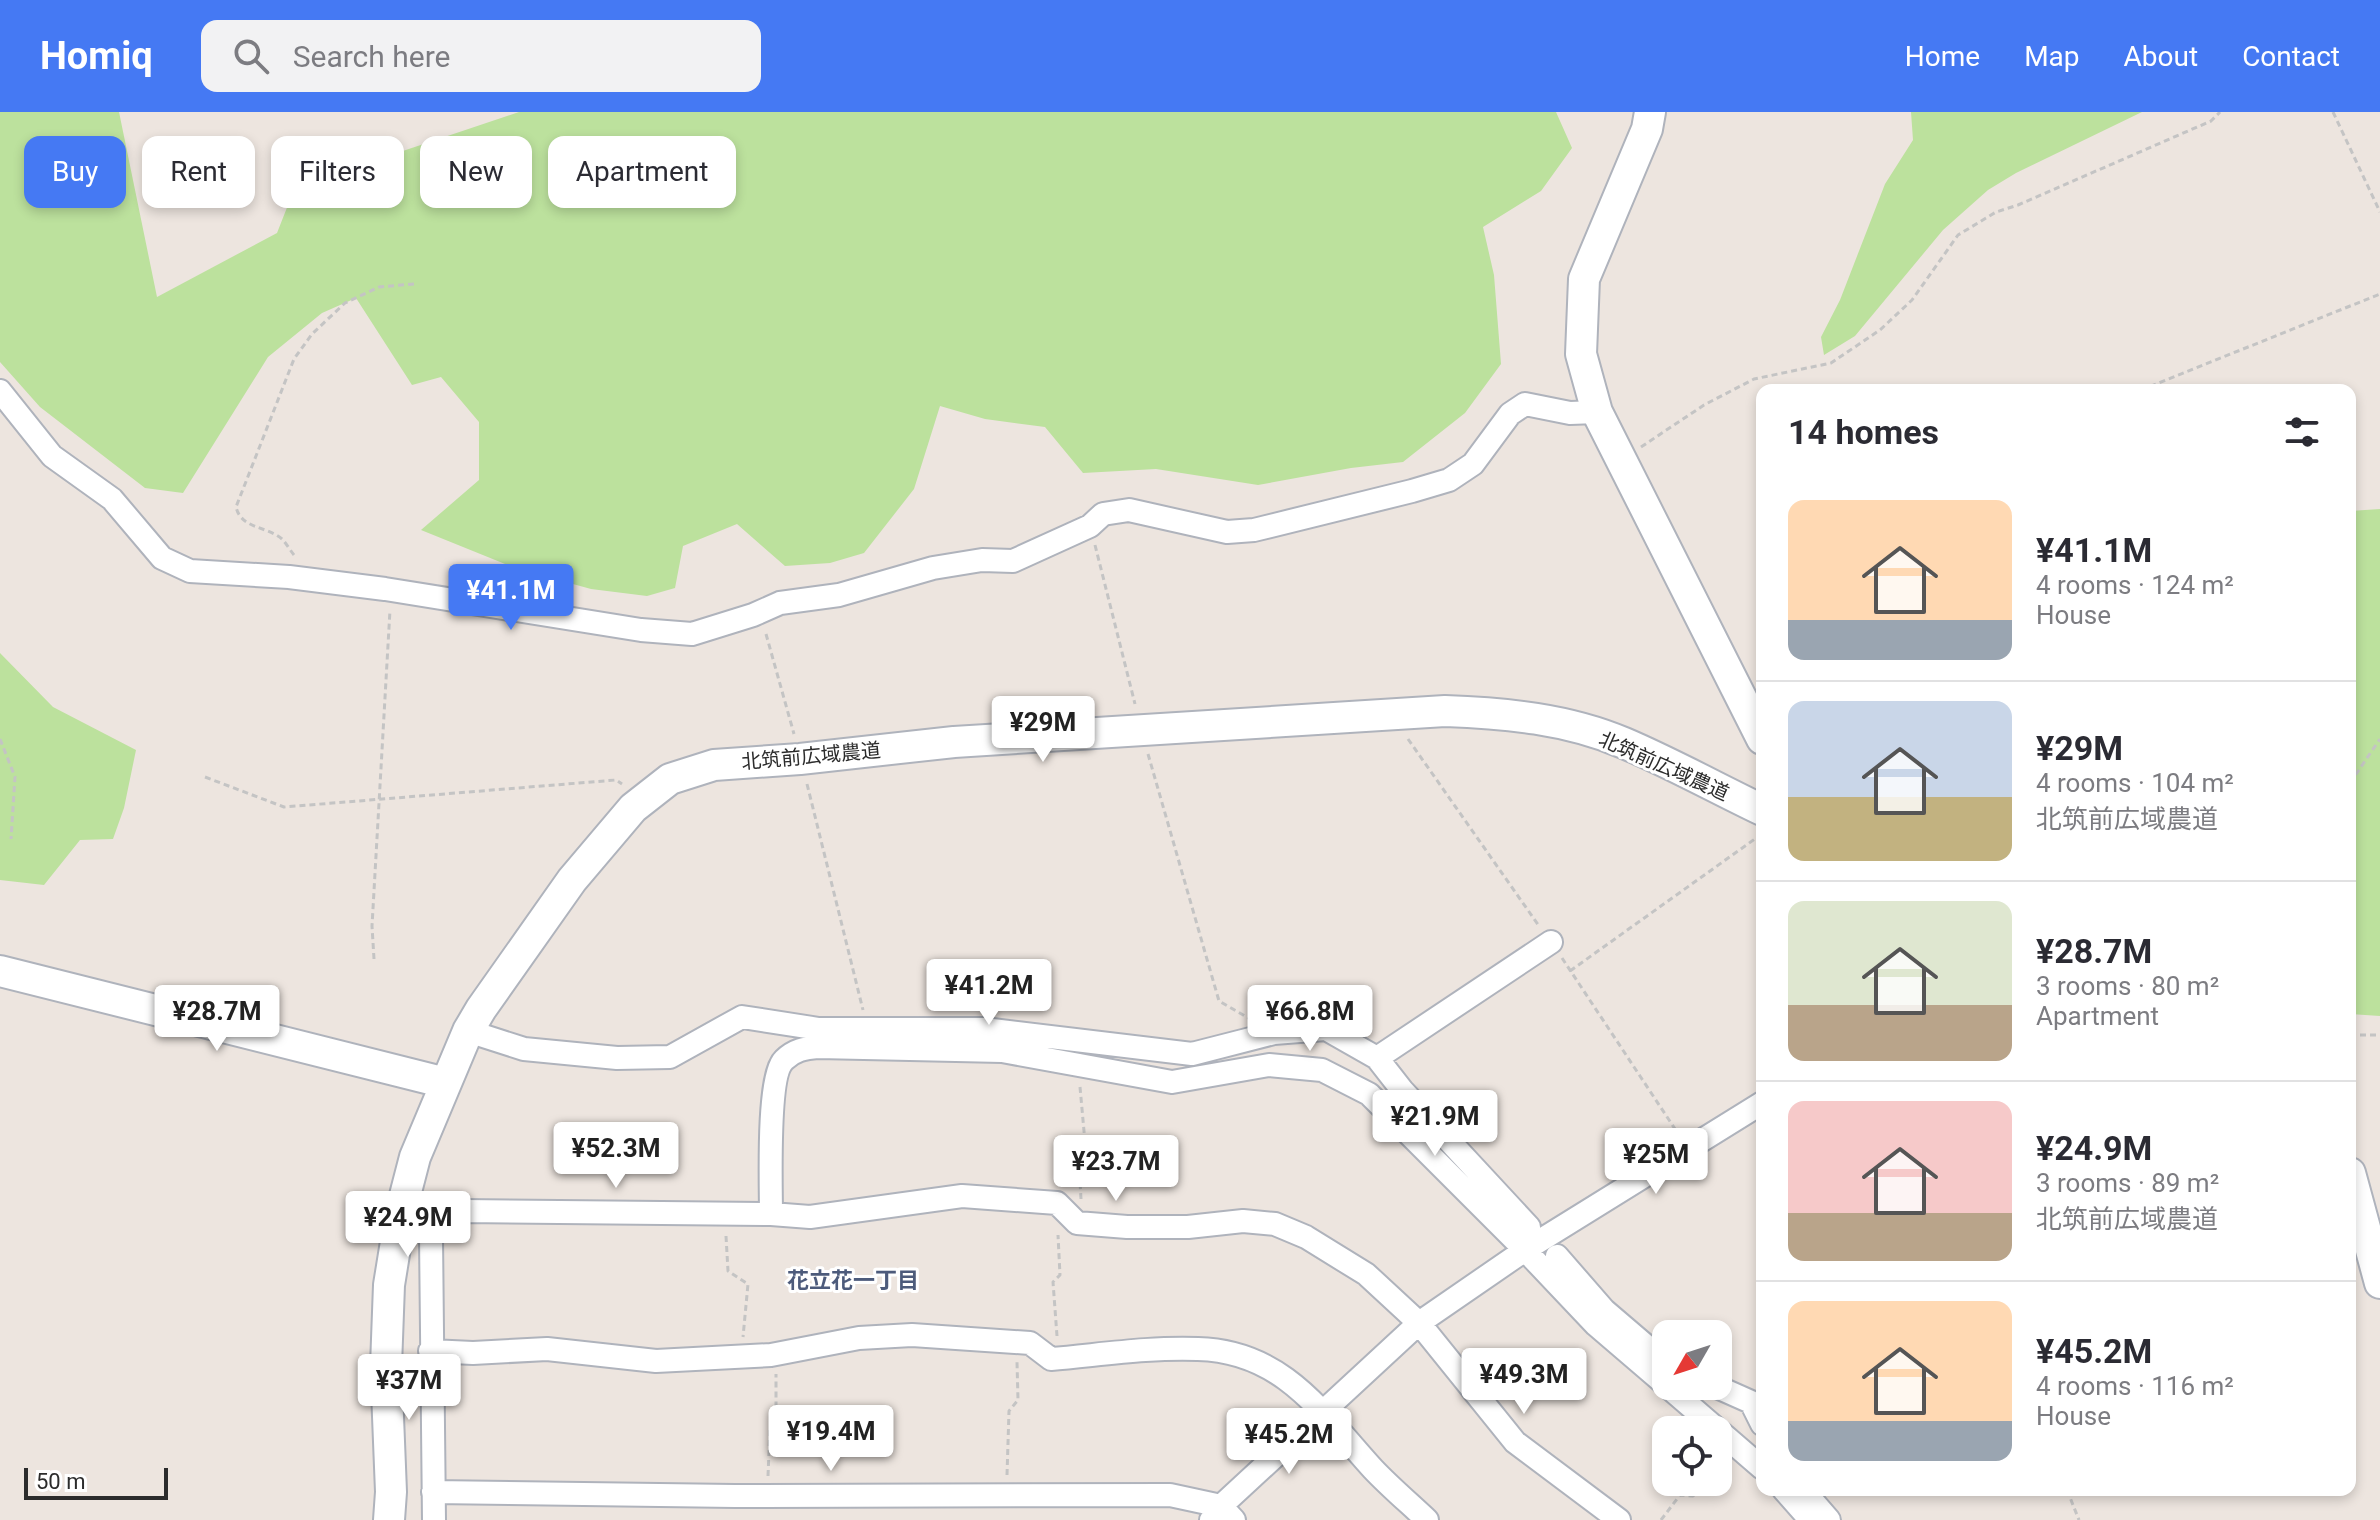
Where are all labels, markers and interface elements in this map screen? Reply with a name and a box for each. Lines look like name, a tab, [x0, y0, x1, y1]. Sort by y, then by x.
search box	[201, 20, 761, 92]
text: Homiq	[40, 34, 153, 78]
icon: search	[229, 34, 273, 78]
text: Search here	[293, 39, 451, 74]
text: Home	[1905, 40, 1980, 73]
text: Map	[2024, 40, 2080, 73]
text: About	[2124, 40, 2198, 73]
text: Contact	[2242, 40, 2340, 73]
chip: Buy	[24, 136, 126, 208]
chip: Rent	[142, 136, 255, 208]
chip: Filters	[271, 136, 404, 208]
chip: New	[420, 136, 532, 208]
chip: Apartment	[548, 136, 736, 208]
icon: filters	[2280, 410, 2324, 454]
text: 14 homes	[1788, 412, 1939, 452]
text: ¥41.1M	[2036, 530, 2152, 570]
icon: home	[1852, 532, 1948, 628]
pin: ¥41.1M	[446, 564, 576, 632]
text: 4 rooms · 124 m²	[2036, 570, 2234, 600]
text: ¥41.1M	[467, 575, 556, 605]
text: House	[2036, 600, 2111, 630]
pin: ¥29M	[996, 696, 1090, 764]
text: ¥29M	[1010, 707, 1076, 737]
street label: 北筑前広域農道	[1595, 727, 1733, 805]
text: ¥29M	[2036, 728, 2123, 768]
icon: home	[1852, 733, 1948, 829]
street label: 北筑前広域農道	[740, 738, 882, 774]
text: 4 rooms · 104 m²	[2036, 768, 2234, 798]
text: 北筑前広域農道	[2036, 804, 2218, 834]
text: ¥28.7M	[2036, 931, 2152, 971]
icon: home	[1852, 933, 1948, 1029]
pin: ¥41.2M	[924, 959, 1054, 1027]
text: ¥41.2M	[945, 970, 1034, 1000]
text: 3 rooms · 80 m²	[2036, 971, 2219, 1001]
pin: ¥28.7M	[152, 985, 282, 1053]
pin: ¥66.8M	[1245, 985, 1375, 1053]
text: ¥28.7M	[173, 996, 262, 1026]
text: ¥66.8M	[1266, 996, 1355, 1026]
text: Apartment	[2036, 1001, 2159, 1031]
pin: ¥21.9M	[1370, 1090, 1500, 1158]
text: ¥21.9M	[1391, 1101, 1480, 1131]
pin: ¥52.3M	[551, 1122, 681, 1190]
pin: ¥25M	[1609, 1128, 1703, 1196]
text: ¥24.9M	[2036, 1128, 2152, 1168]
text: ¥52.3M	[572, 1133, 661, 1163]
icon: home	[1852, 1133, 1948, 1229]
pin: ¥23.7M	[1051, 1135, 1181, 1203]
text: ¥25M	[1623, 1139, 1689, 1169]
text: ¥23.7M	[1072, 1146, 1161, 1176]
text: 3 rooms · 89 m²	[2036, 1168, 2219, 1198]
pin: ¥24.9M	[343, 1191, 473, 1259]
text: ¥24.9M	[364, 1202, 453, 1232]
text: 北筑前広域農道	[2036, 1204, 2218, 1234]
district label: 花立花一丁目	[787, 1268, 919, 1293]
north arrow	[1652, 1320, 1732, 1400]
map controls	[1652, 1320, 1732, 1496]
text: ¥45.2M	[2036, 1331, 2152, 1371]
icon: home	[1852, 1333, 1948, 1429]
pin: ¥49.3M	[1459, 1348, 1589, 1416]
pin: ¥37M	[362, 1354, 456, 1422]
text: ¥49.3M	[1480, 1359, 1569, 1389]
text: ¥37M	[376, 1365, 442, 1395]
text: 4 rooms · 116 m²	[2036, 1371, 2234, 1401]
text: House	[2036, 1401, 2111, 1431]
pin: ¥19.4M	[766, 1405, 896, 1473]
pin: ¥45.2M	[1224, 1408, 1354, 1476]
text: ¥19.4M	[787, 1416, 876, 1446]
button: locate	[1652, 1416, 1732, 1496]
text: ¥45.2M	[1245, 1419, 1334, 1449]
scale bar	[24, 1464, 168, 1500]
text: 50 m	[36, 1469, 85, 1494]

